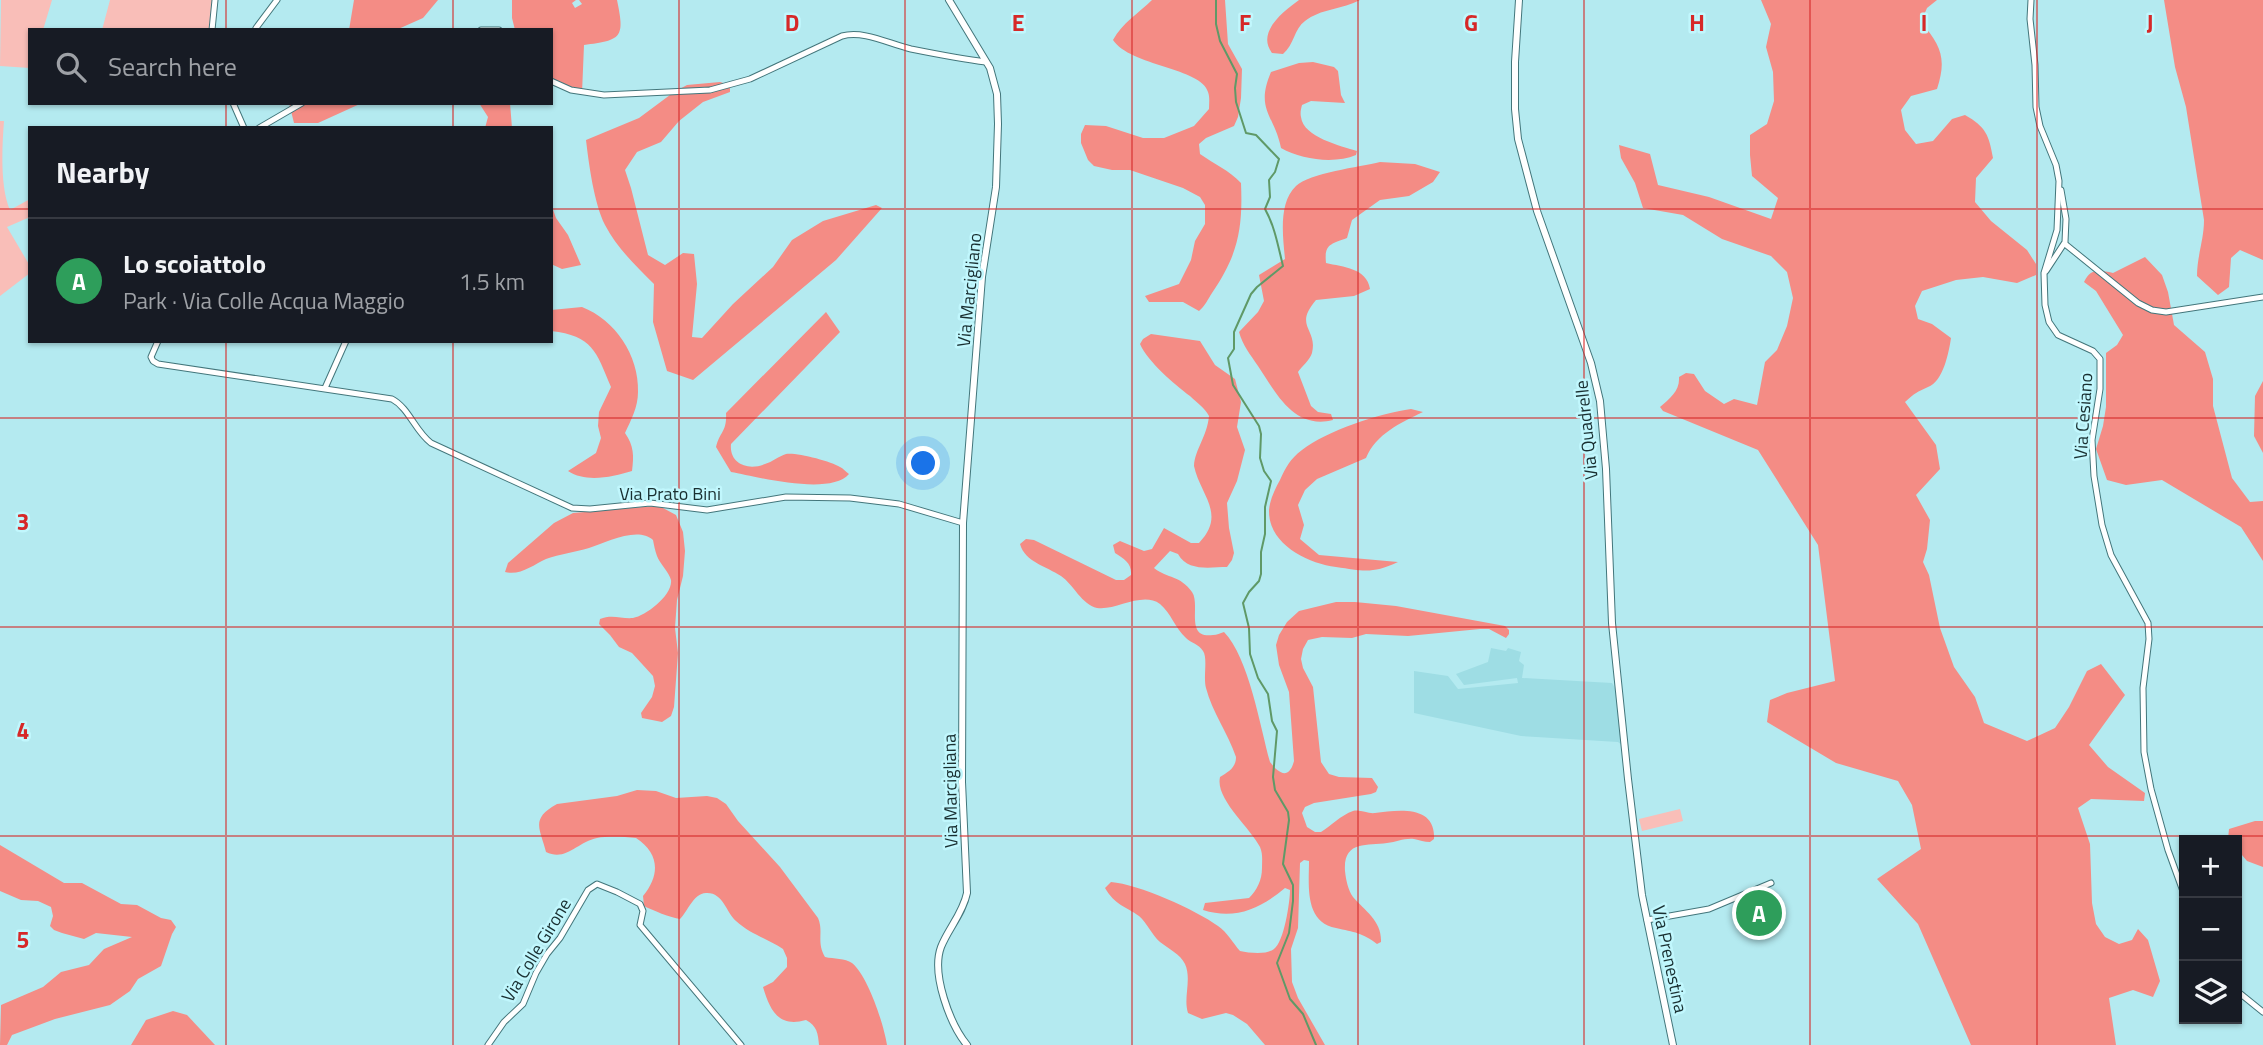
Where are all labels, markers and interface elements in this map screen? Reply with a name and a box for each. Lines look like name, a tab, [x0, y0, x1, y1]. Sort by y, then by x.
text: D	[785, 5, 799, 40]
text: E	[1012, 5, 1024, 40]
text: F	[1239, 5, 1251, 40]
text: G	[1464, 5, 1478, 40]
text: H	[1689, 5, 1705, 40]
text: I	[1921, 5, 1927, 40]
text: J	[2147, 5, 2153, 40]
search box	[28, 28, 553, 105]
text: Search here	[108, 47, 237, 86]
icon: search	[52, 48, 90, 86]
text: Nearby	[56, 149, 149, 195]
street label: Via Marcigliano	[950, 231, 988, 349]
text: Lo scoiattolo	[123, 244, 266, 283]
text: A	[72, 264, 86, 299]
text: 1.5 km	[459, 264, 525, 299]
text: Park · Via Colle Acqua Maggio	[123, 283, 405, 318]
street label: Via Cesiano	[2067, 372, 2099, 460]
street label: Via Quadrelle	[1567, 379, 1605, 481]
your location	[906, 446, 940, 480]
street label: Via Prato Bini	[619, 480, 721, 507]
text: 3	[17, 504, 29, 539]
text: 4	[17, 713, 29, 748]
street label: Via Marcigliana	[936, 734, 964, 848]
map controls	[2179, 835, 2242, 1024]
button: +	[2179, 835, 2242, 898]
pin: A	[1736, 887, 1782, 939]
street label: Via Colle Girone	[494, 893, 578, 1007]
button: −	[2179, 898, 2242, 961]
street label: Via Prenestina	[1645, 903, 1695, 1015]
text: 5	[17, 922, 29, 957]
button: layers	[2179, 961, 2242, 1024]

